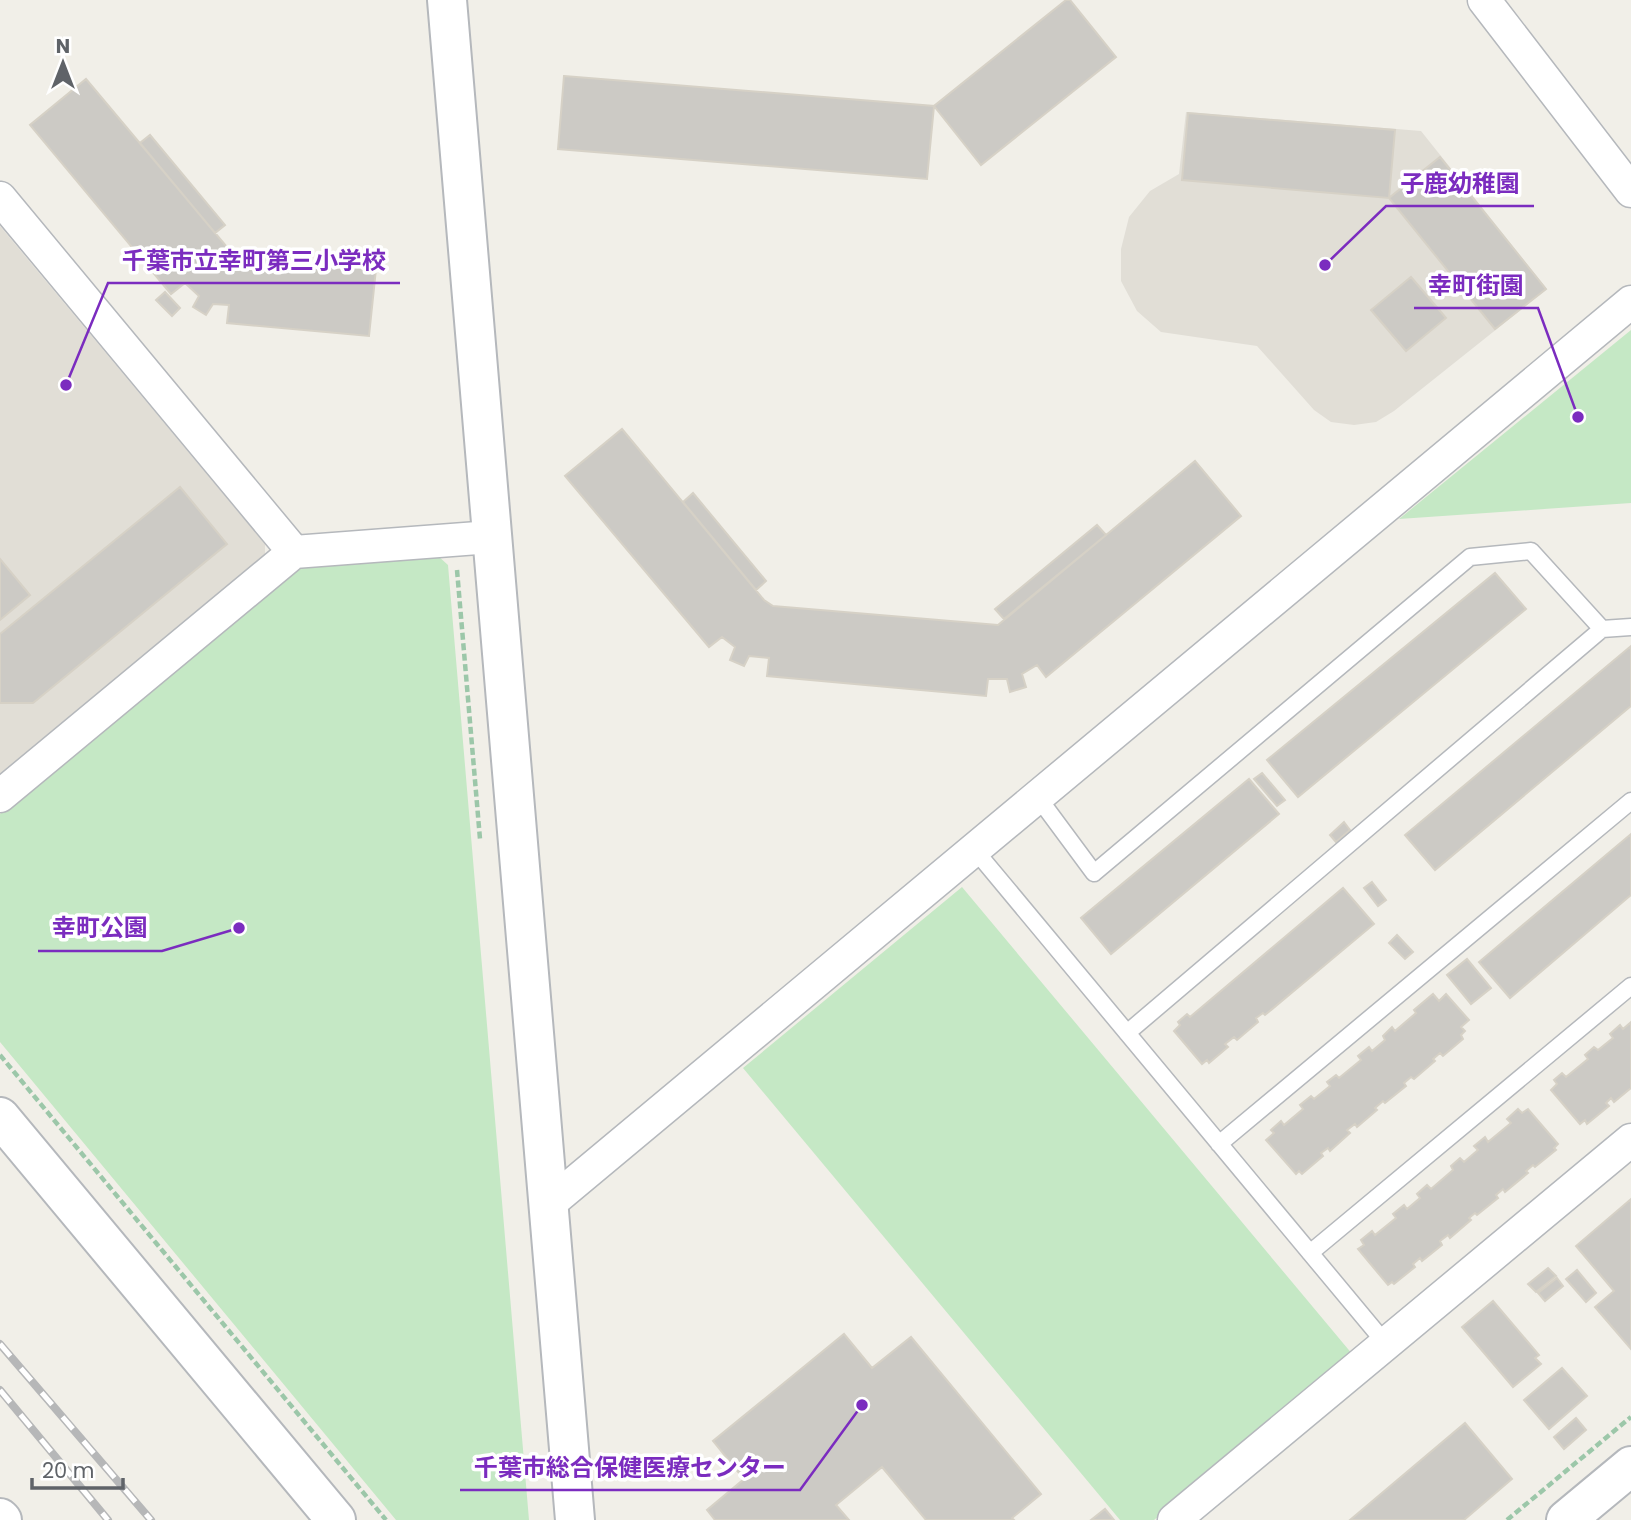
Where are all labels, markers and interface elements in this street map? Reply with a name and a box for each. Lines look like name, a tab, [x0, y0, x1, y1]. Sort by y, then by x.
north arrow	[28, 28, 98, 98]
text: N	[56, 33, 70, 60]
callout: 子鹿幼稚園	[1386, 161, 1534, 206]
text: 子鹿幼稚園	[1400, 167, 1520, 200]
callout: 千葉市立幸町第三小学校	[108, 238, 400, 283]
text: 千葉市立幸町第三小学校	[122, 244, 386, 277]
callout: 幸町街園	[1414, 263, 1538, 308]
text: 幸町街園	[1428, 269, 1524, 302]
callout: 幸町公園	[38, 906, 162, 951]
text: 幸町公園	[52, 911, 148, 944]
callout: 千葉市総合保健医療センター	[460, 1445, 800, 1490]
scale bar	[32, 1446, 122, 1490]
text: 千葉市総合保健医療センター	[474, 1451, 786, 1484]
text: 20 m	[42, 1456, 95, 1485]

